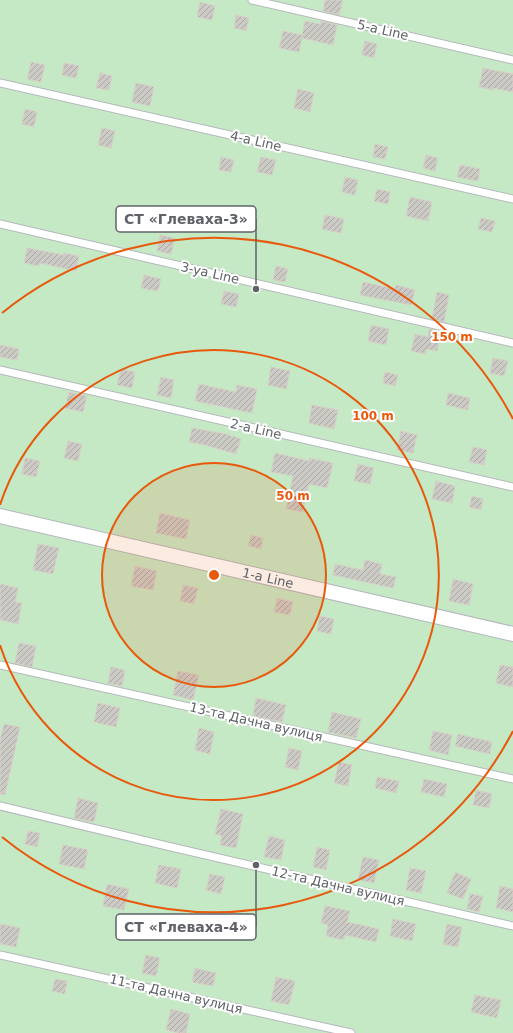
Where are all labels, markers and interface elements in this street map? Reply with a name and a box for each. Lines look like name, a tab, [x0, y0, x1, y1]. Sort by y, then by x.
street label: 5-a Line	[356, 17, 410, 43]
street label: 4-a Line	[229, 128, 283, 154]
callout: СТ «Глеваха-3»	[116, 206, 256, 232]
text: СТ «Глеваха-3»	[124, 211, 248, 227]
street label: 3-ya Line	[179, 259, 241, 287]
text: 150 m	[431, 330, 473, 344]
text: 100 m	[352, 409, 394, 423]
street label: 2-a Line	[229, 416, 283, 442]
text: 50 m	[276, 489, 310, 503]
street label: 1-a Line	[241, 564, 295, 591]
centre of rings	[207, 568, 221, 582]
street label: 13-та Дачна вулиця	[188, 699, 324, 745]
street label: 12-та Дачна вулиця	[270, 863, 406, 909]
callout: СТ «Глеваха-4»	[116, 914, 256, 940]
text: СТ «Глеваха-4»	[124, 919, 248, 935]
street label: 11-та Дачна вулиця	[108, 971, 244, 1017]

